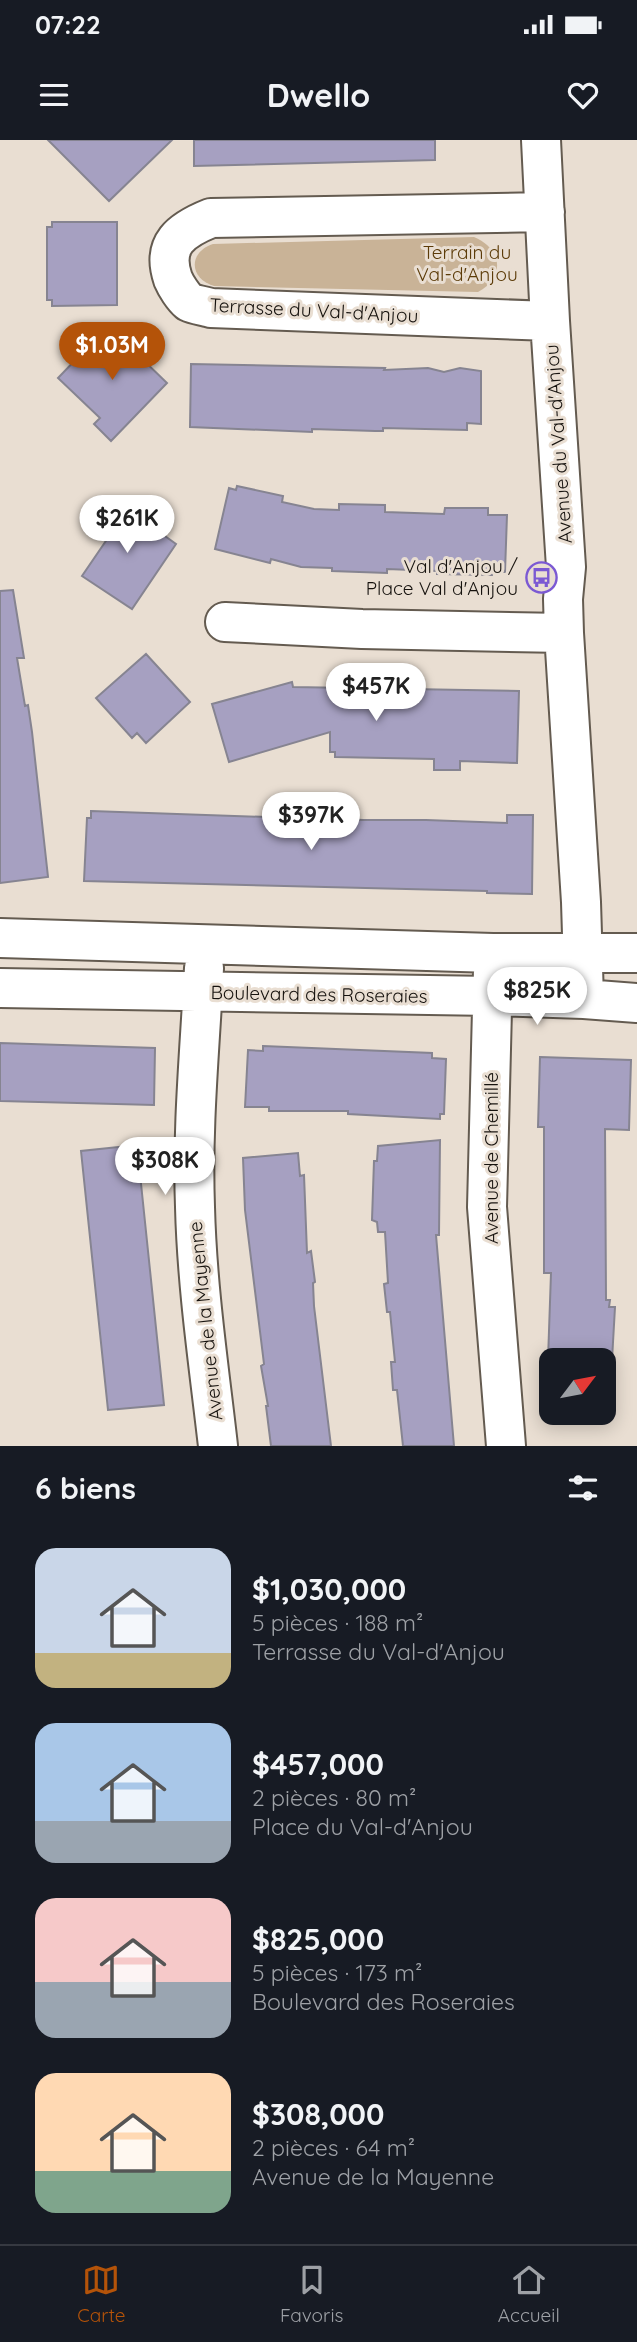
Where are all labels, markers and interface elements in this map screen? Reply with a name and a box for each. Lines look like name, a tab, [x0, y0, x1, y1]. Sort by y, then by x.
text: 07:22	[35, 8, 101, 41]
text: Dwello	[267, 75, 370, 115]
icon: menu	[35, 76, 73, 114]
icon: heart	[564, 76, 602, 114]
park label: Terrain du Val-d'Anjou	[416, 240, 518, 286]
street label: Terrasse du Val-d'Anjou	[209, 293, 419, 327]
pin: $1.03M	[55, 322, 169, 382]
text: $1.03M	[75, 330, 149, 359]
street label: Avenue du Val-d'Anjou	[539, 344, 577, 544]
pin: $261K	[78, 496, 176, 555]
text: $261K	[95, 503, 159, 532]
place label: Val d'Anjou / Place Val d'Anjou	[366, 554, 518, 600]
bus stop icon: Val d'Anjou / Place Val d'Anjou	[524, 560, 558, 594]
pin: $457K	[327, 664, 425, 723]
text: $457K	[342, 671, 410, 700]
pin: $397K	[262, 792, 360, 852]
text: $397K	[278, 800, 344, 829]
pin: $825K	[488, 968, 586, 1027]
text: $825K	[503, 975, 571, 1004]
street label: Boulevard des Roseraies	[210, 980, 428, 1008]
street label: Avenue de Chemillé	[479, 1072, 503, 1244]
pin: $308K	[116, 1138, 214, 1197]
text: $308K	[131, 1145, 199, 1174]
street label: Avenue de la Mayenne	[183, 1220, 227, 1422]
north arrow	[539, 1348, 616, 1424]
map controls	[539, 1348, 616, 1425]
text: 6 biens	[35, 1469, 136, 1507]
icon: filters	[564, 1469, 602, 1507]
text: $1,030,000	[252, 1570, 406, 1608]
icon: home	[91, 1576, 175, 1660]
text: 5 pièces · 188 m²	[252, 1608, 423, 1637]
text: Terrasse du Val-d'Anjou	[252, 1637, 505, 1666]
text: $457,000	[252, 1745, 384, 1783]
icon: home	[91, 1751, 175, 1835]
text: 2 pièces · 80 m²	[252, 1783, 416, 1812]
text: Place du Val-d'Anjou	[252, 1812, 473, 1841]
text: $825,000	[252, 1920, 384, 1958]
icon: home	[91, 1926, 175, 2010]
text: 5 pièces · 173 m²	[252, 1958, 422, 1987]
text: Boulevard des Roseraies	[252, 1987, 515, 2016]
text: $308,000	[252, 2095, 384, 2133]
icon: home	[91, 2101, 175, 2185]
text: 2 pièces · 64 m²	[252, 2133, 415, 2162]
text: Avenue de la Mayenne	[252, 2162, 494, 2191]
tab: Carte	[77, 2261, 126, 2327]
tab: Favoris	[280, 2261, 343, 2327]
tab: Accueil	[498, 2261, 560, 2327]

